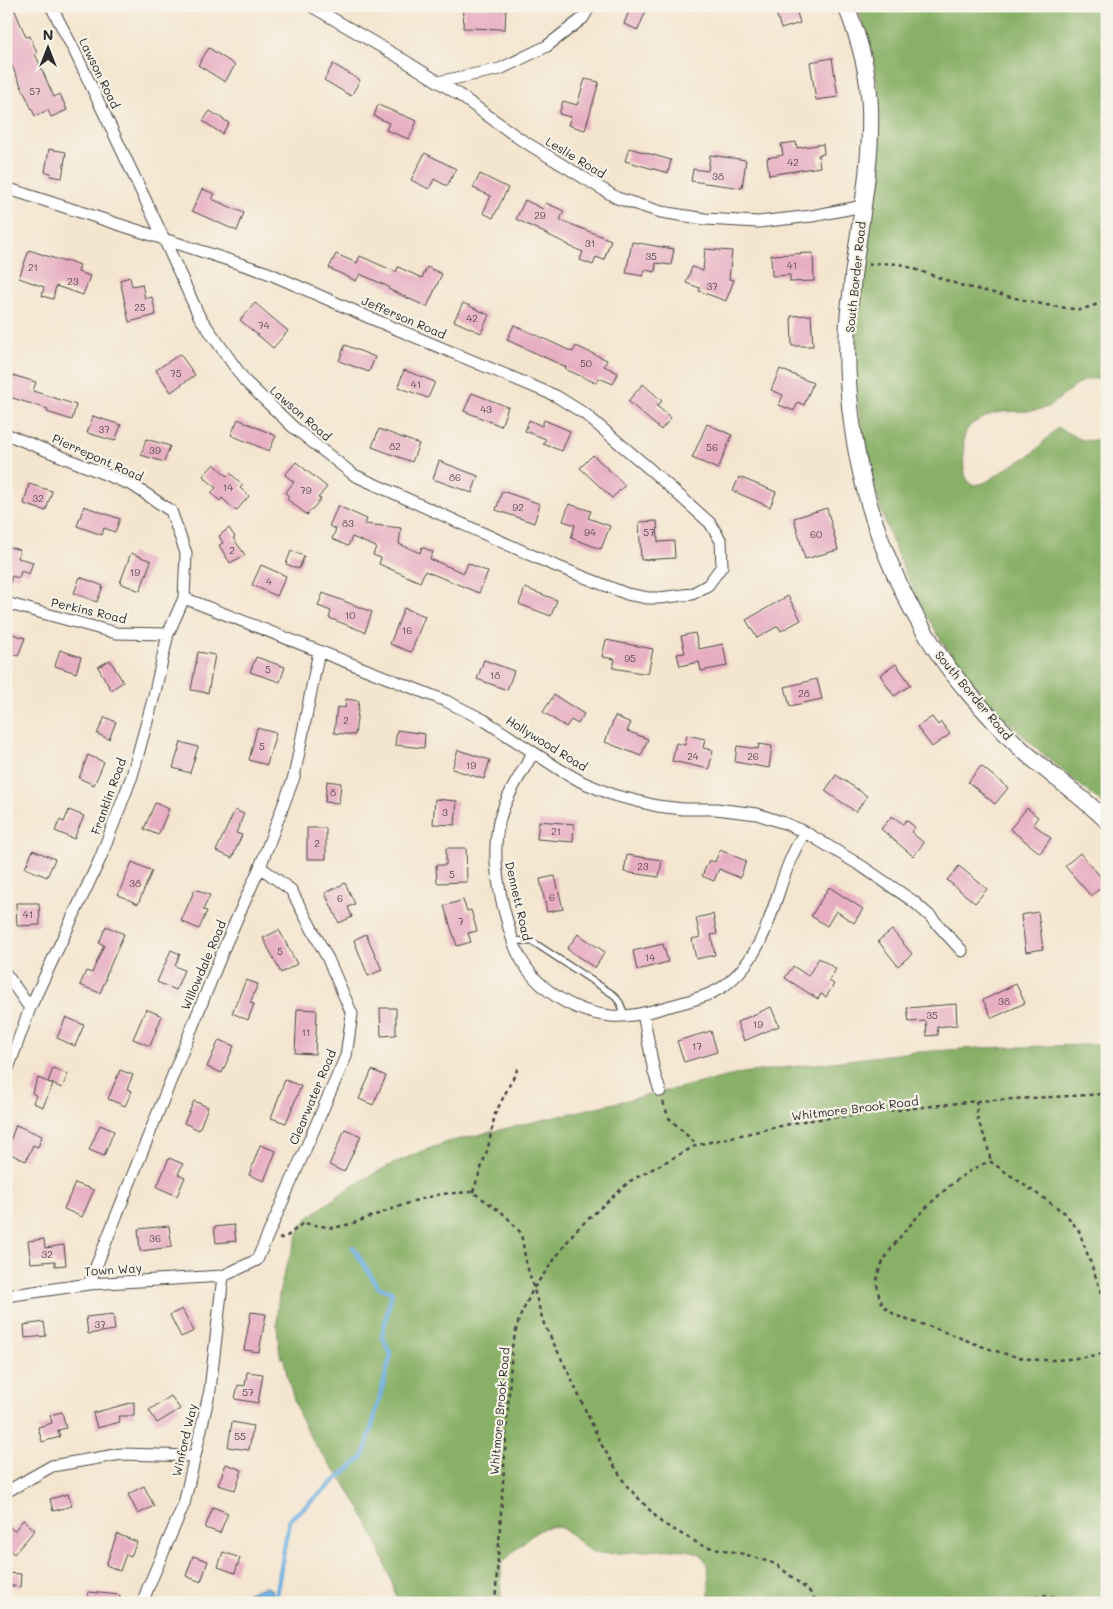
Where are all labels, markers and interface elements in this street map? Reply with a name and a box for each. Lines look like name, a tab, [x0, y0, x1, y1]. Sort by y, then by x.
north arrow	[22, 22, 72, 72]
text: N	[43, 25, 53, 44]
street label: Lawson Road	[76, 35, 124, 111]
house number: 57	[29, 84, 41, 98]
street label: Leslie Road	[543, 133, 609, 181]
house number: 42	[787, 155, 799, 169]
house number: 38	[712, 169, 724, 183]
house number: 29	[534, 208, 546, 222]
street label: South Border Road	[841, 220, 869, 333]
house number: 31	[585, 236, 595, 250]
house number: 35	[645, 249, 657, 263]
house number: 41	[787, 258, 797, 272]
house number: 21	[28, 260, 38, 274]
house number: 23	[67, 274, 79, 288]
house number: 37	[706, 279, 718, 293]
street label: Jefferson Road	[359, 292, 449, 342]
house number: 25	[134, 300, 146, 314]
house number: 42	[466, 311, 478, 325]
house number: 74	[258, 318, 270, 332]
house number: 50	[580, 356, 592, 370]
house number: 75	[170, 366, 182, 380]
house number: 41	[411, 377, 421, 391]
street label: Lawson Road	[267, 382, 335, 444]
house number: 43	[480, 402, 492, 416]
house number: 37	[98, 422, 110, 436]
street label: Pierrepont Road	[50, 430, 146, 484]
house number: 82	[389, 439, 401, 453]
house number: 56	[706, 440, 718, 454]
house number: 39	[149, 443, 161, 457]
house number: 86	[449, 470, 461, 484]
house number: 14	[223, 480, 233, 494]
house number: 79	[300, 483, 312, 497]
house number: 32	[32, 491, 44, 505]
house number: 92	[512, 500, 524, 514]
house number: 83	[342, 516, 354, 530]
house number: 94	[584, 525, 596, 539]
house number: 57	[643, 525, 655, 539]
house number: 60	[810, 527, 822, 541]
house number: 2	[229, 543, 235, 557]
house number: 19	[130, 565, 140, 579]
house number: 4	[266, 574, 272, 588]
street label: Perkins Road	[50, 594, 129, 627]
house number: 10	[345, 608, 355, 622]
house number: 16	[402, 623, 412, 637]
street label: South Border Road	[932, 647, 1016, 743]
house number: 95	[624, 651, 636, 665]
house number: 5	[265, 662, 271, 676]
house number: 18	[490, 668, 500, 682]
house number: 28	[798, 686, 810, 700]
street label: Hollywood Road	[503, 712, 591, 775]
house number: 2	[343, 713, 349, 727]
house number: 5	[259, 739, 265, 753]
house number: 24	[687, 749, 699, 763]
house number: 26	[747, 749, 759, 763]
street label: Franklin Road	[87, 755, 129, 836]
house number: 19	[466, 758, 476, 772]
house number: 8	[330, 785, 336, 799]
house number: 3	[442, 805, 448, 819]
house number: 21	[551, 824, 561, 838]
house number: 2	[314, 836, 320, 850]
house number: 23	[637, 859, 649, 873]
street label: Dennett Road	[502, 860, 536, 942]
house number: 5	[449, 867, 455, 881]
house number: 38	[129, 876, 141, 890]
house number: 6	[549, 890, 555, 904]
house number: 6	[337, 891, 343, 905]
house number: 41	[23, 907, 33, 921]
house number: 7	[458, 914, 464, 928]
street label: Willowdale Road	[177, 917, 229, 1012]
house number: 5	[277, 944, 283, 958]
house number: 14	[645, 950, 655, 964]
house number: 38	[998, 994, 1010, 1008]
house number: 35	[926, 1008, 938, 1022]
house number: 19	[753, 1017, 763, 1031]
house number: 11	[302, 1025, 310, 1039]
house number: 17	[692, 1039, 702, 1053]
street label: Clearwater Road	[285, 1047, 339, 1147]
street label: Whitmore Brook Road	[790, 1092, 920, 1124]
house number: 36	[149, 1231, 161, 1245]
house number: 32	[41, 1247, 53, 1261]
street label: Town Way	[84, 1259, 142, 1279]
house number: 37	[94, 1317, 106, 1331]
street label: Whitmore Brook Road	[485, 1346, 513, 1475]
house number: 57	[242, 1385, 254, 1399]
street label: Winford Way	[168, 1402, 200, 1478]
house number: 55	[234, 1429, 246, 1443]

